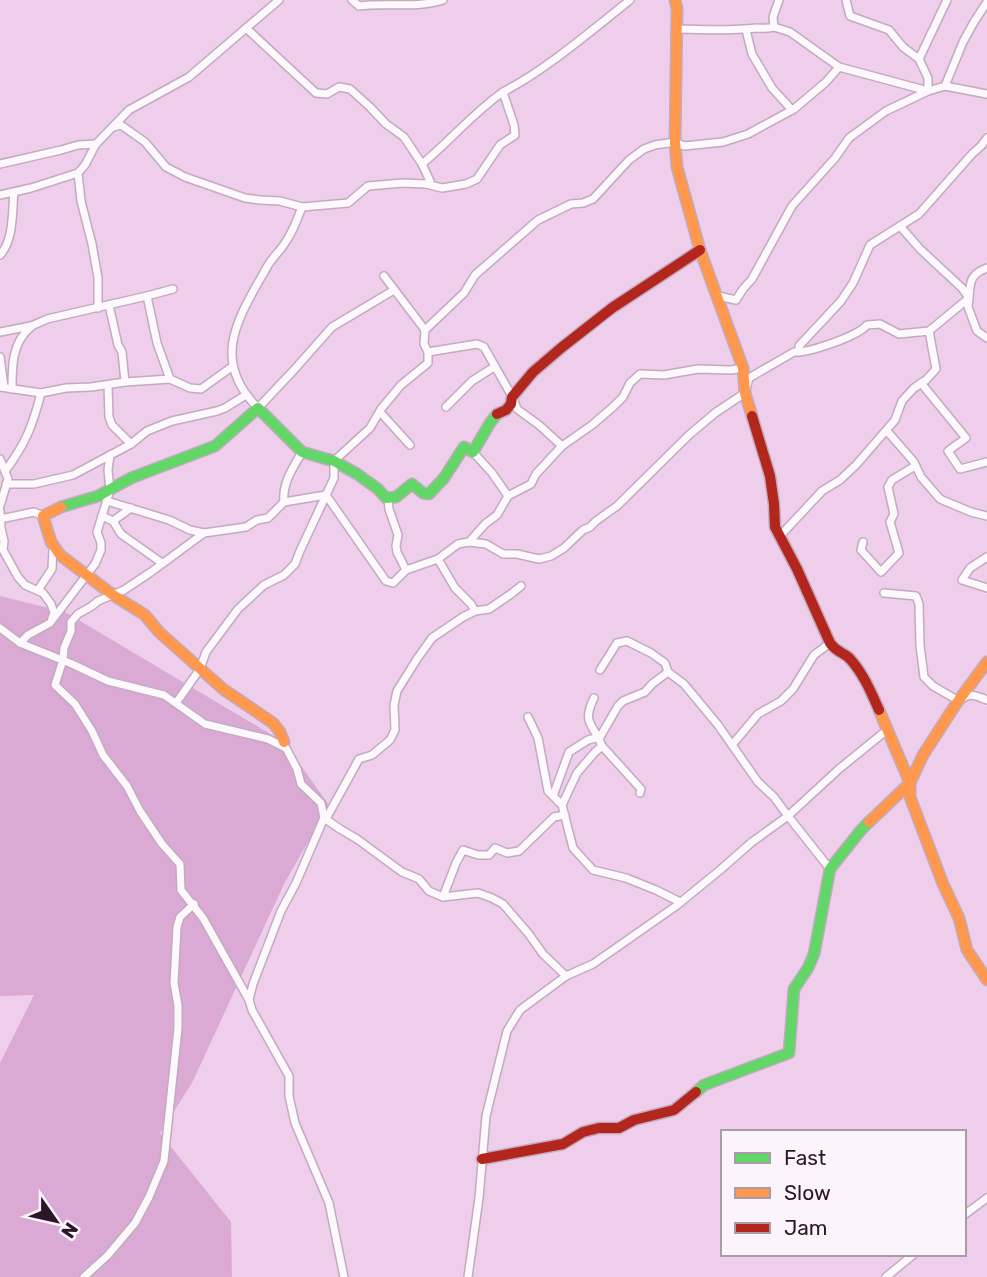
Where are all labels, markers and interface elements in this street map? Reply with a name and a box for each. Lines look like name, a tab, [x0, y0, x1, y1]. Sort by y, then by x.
legend	[721, 1130, 966, 1256]
text: Fast	[784, 1145, 826, 1170]
text: Slow	[784, 1180, 831, 1205]
north arrow	[21, 1186, 91, 1256]
text: Jam	[784, 1215, 828, 1240]
text: N	[56, 1218, 83, 1242]

